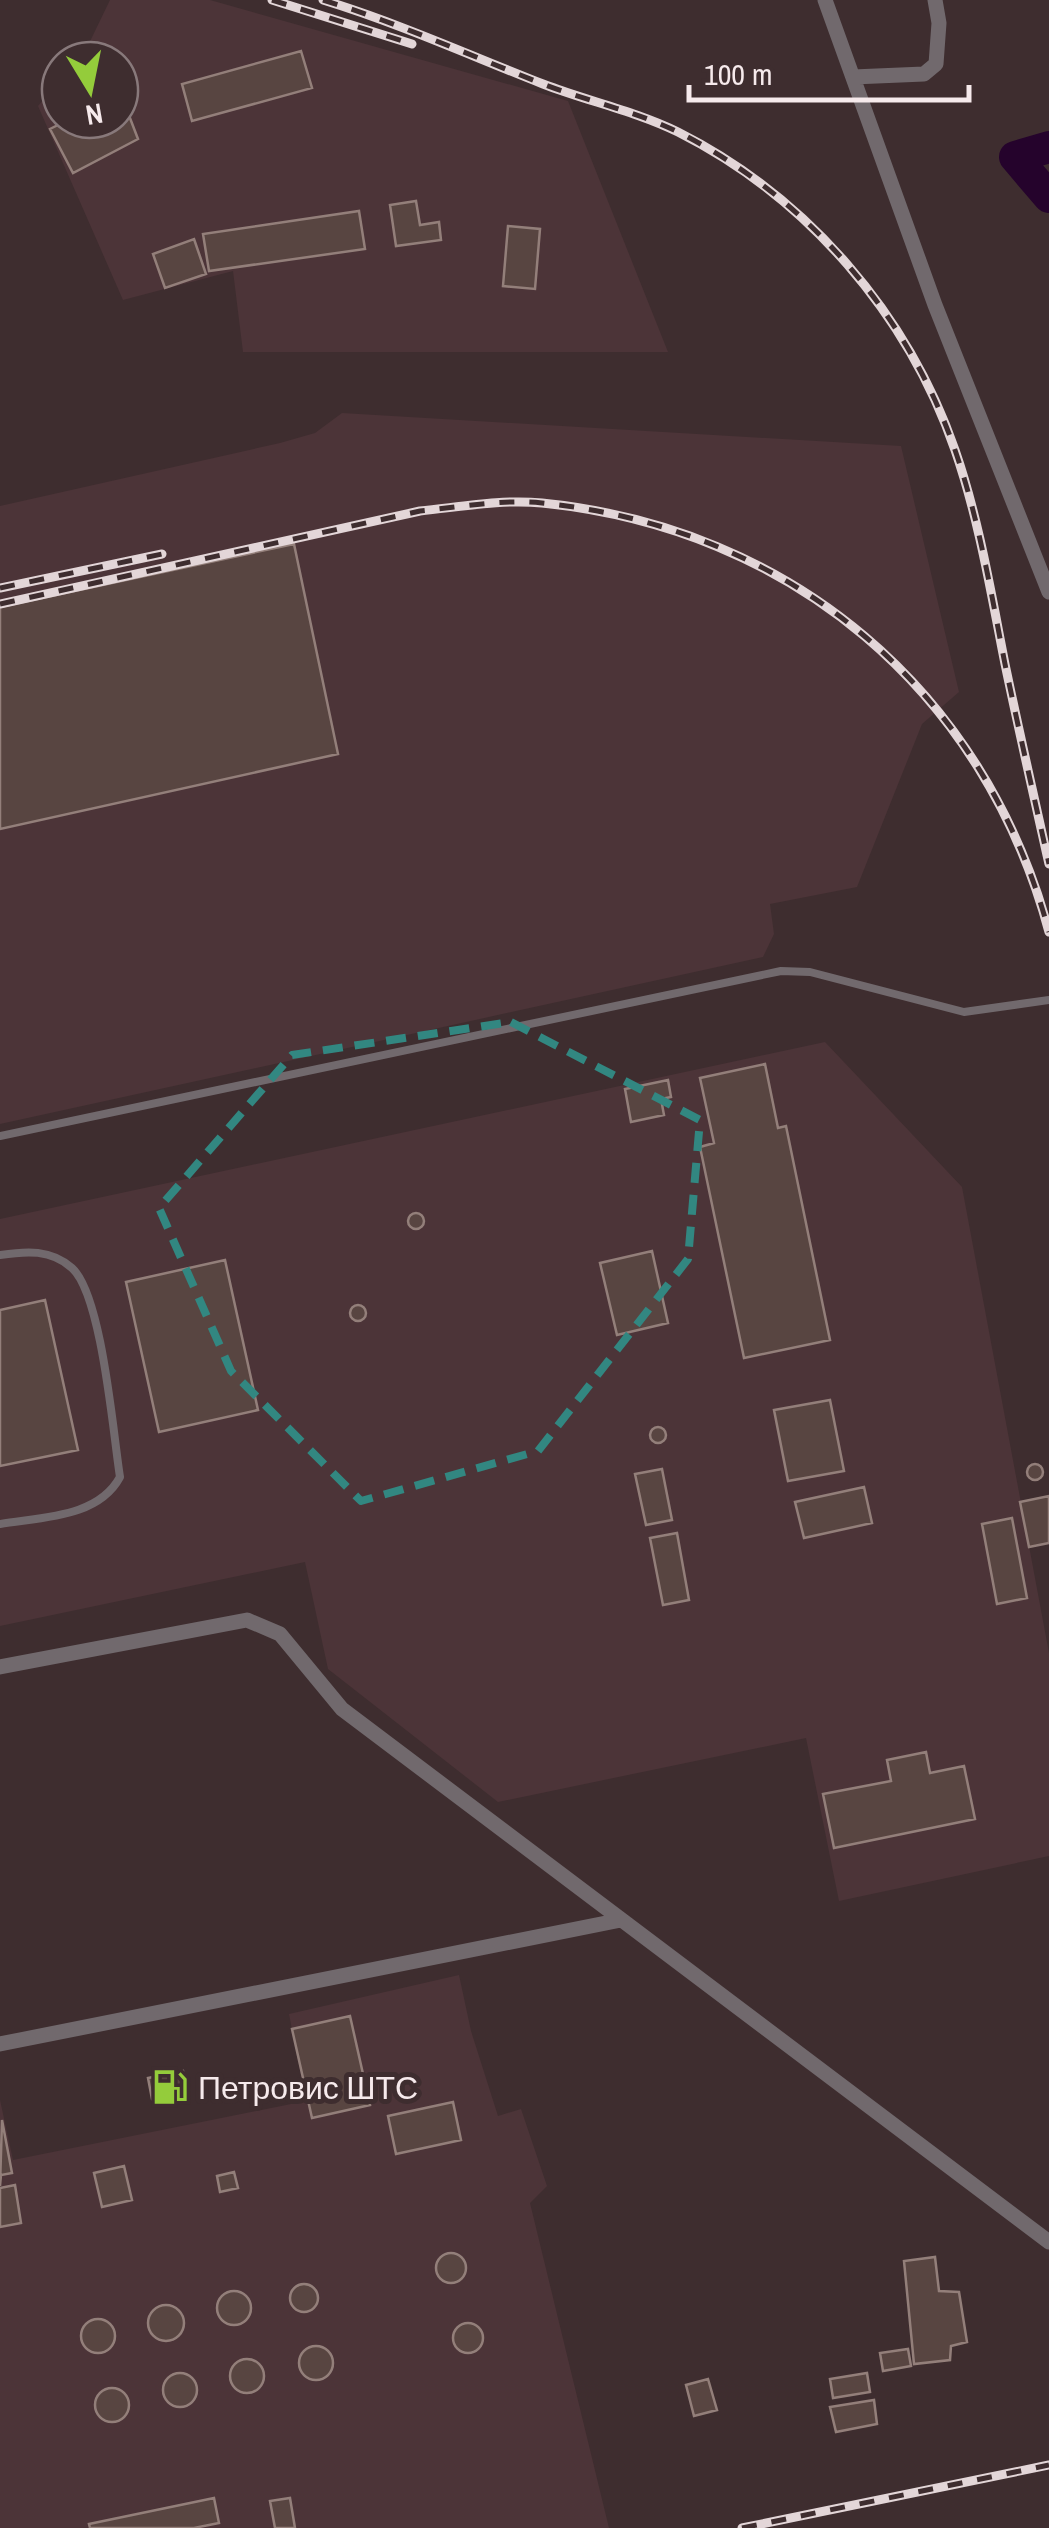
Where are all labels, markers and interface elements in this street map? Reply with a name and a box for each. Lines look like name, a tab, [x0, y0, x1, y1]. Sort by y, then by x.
north arrow	[40, 40, 140, 140]
scale bar	[689, 40, 969, 102]
text: 100 m	[704, 54, 772, 94]
text: N	[83, 94, 106, 135]
place label: Петровис ШТС	[198, 2066, 418, 2109]
fuel station icon: Петровис ШТС	[151, 2068, 189, 2106]

